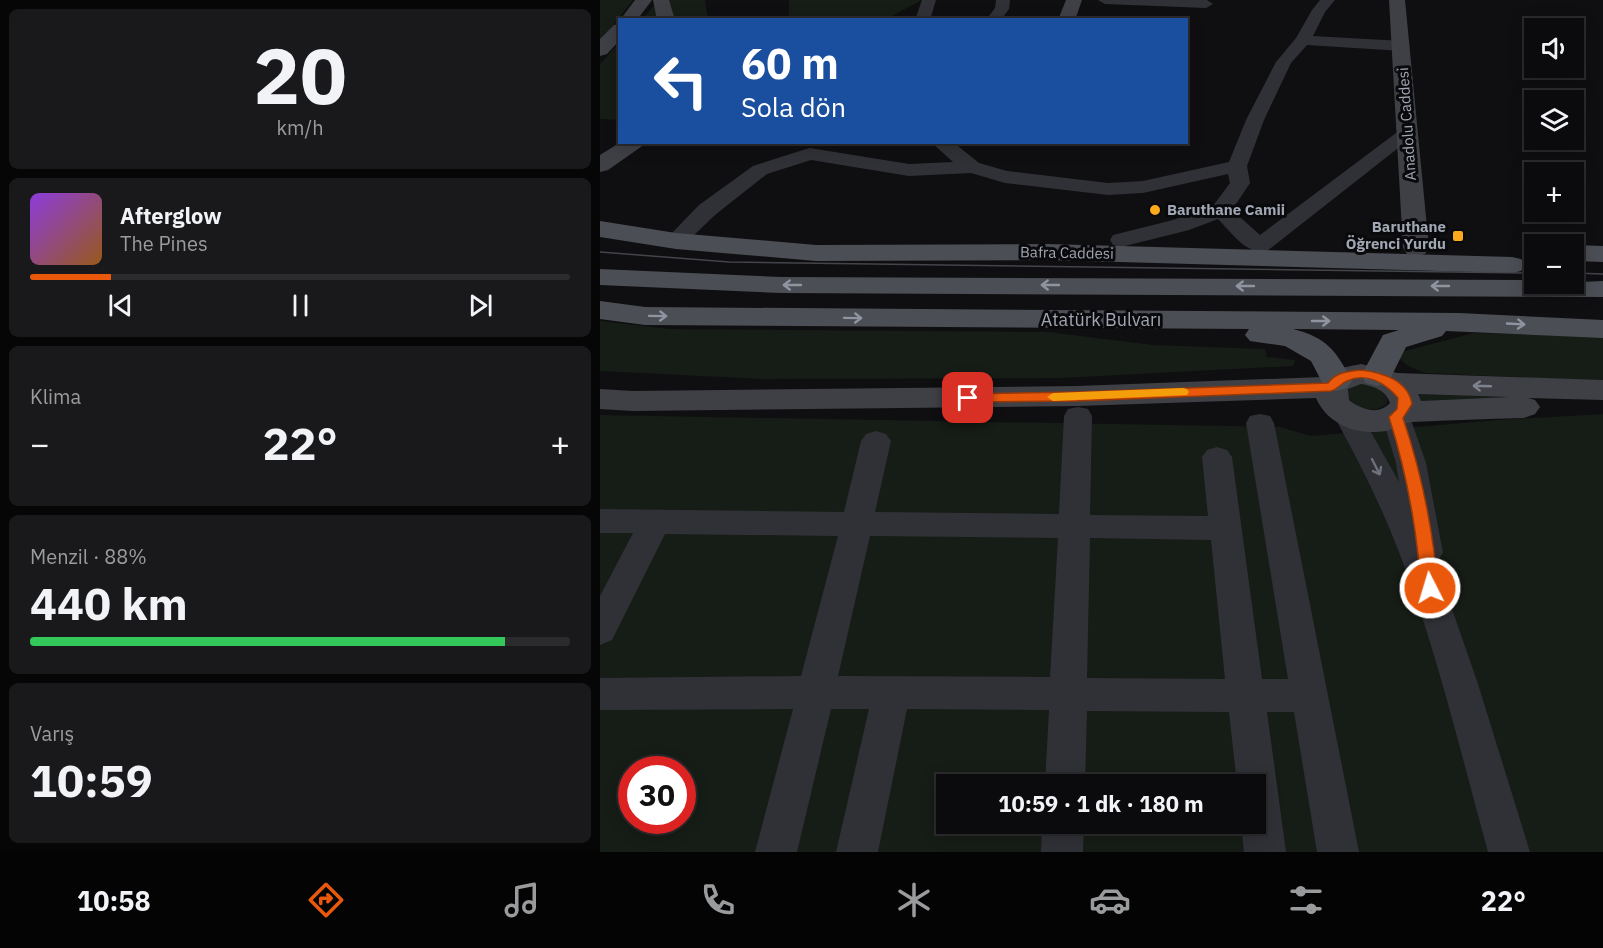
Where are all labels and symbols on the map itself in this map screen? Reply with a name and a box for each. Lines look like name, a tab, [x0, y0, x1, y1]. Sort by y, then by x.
street label: Anadolu Caddesi	[1393, 67, 1420, 181]
place label: Baruthane Camii	[1167, 200, 1285, 219]
marker: Baruthane Camii	[1148, 203, 1162, 217]
place label: Baruthane Öğrenci Yurdu	[1346, 217, 1446, 253]
marker: Baruthane Öğrenci Yurdu	[1451, 229, 1465, 243]
street label: Bafra Caddesi	[1020, 242, 1114, 263]
one-way arrow	[782, 279, 802, 291]
one-way arrow	[1040, 279, 1060, 291]
one-way arrow	[1235, 280, 1255, 292]
one-way arrow	[1430, 280, 1450, 292]
street label: Atatürk Bulvarı	[1041, 308, 1161, 331]
one-way arrow	[648, 310, 668, 322]
one-way arrow	[843, 312, 863, 324]
one-way arrow	[1311, 315, 1331, 327]
one-way arrow	[1506, 319, 1526, 330]
pin	[942, 372, 993, 423]
one-way arrow	[1472, 380, 1492, 391]
one-way arrow	[1371, 458, 1382, 476]
position arrow	[1398, 556, 1462, 620]
speed limit sign: 30	[618, 756, 696, 834]

